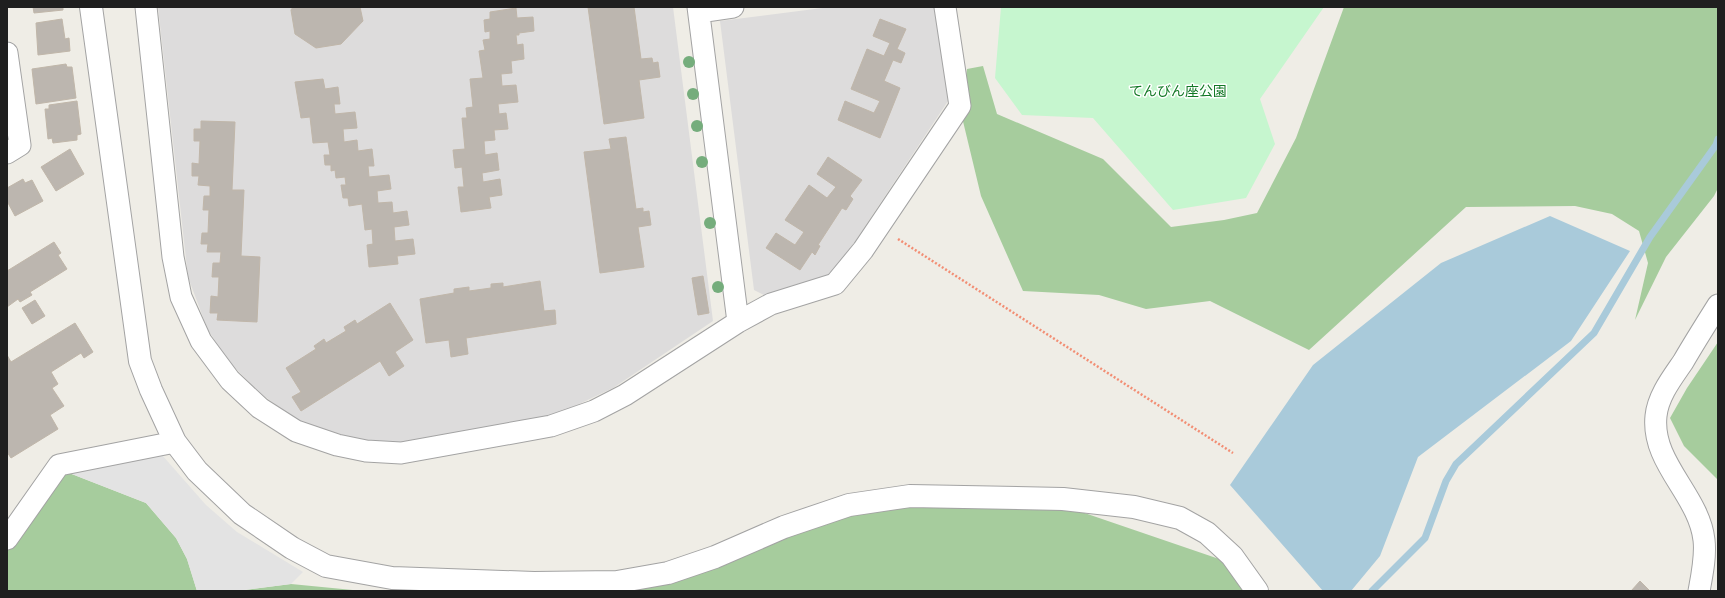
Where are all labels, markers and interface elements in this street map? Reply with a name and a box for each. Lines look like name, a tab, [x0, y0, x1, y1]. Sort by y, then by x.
park label: てんびん座公園	[1129, 83, 1227, 99]

